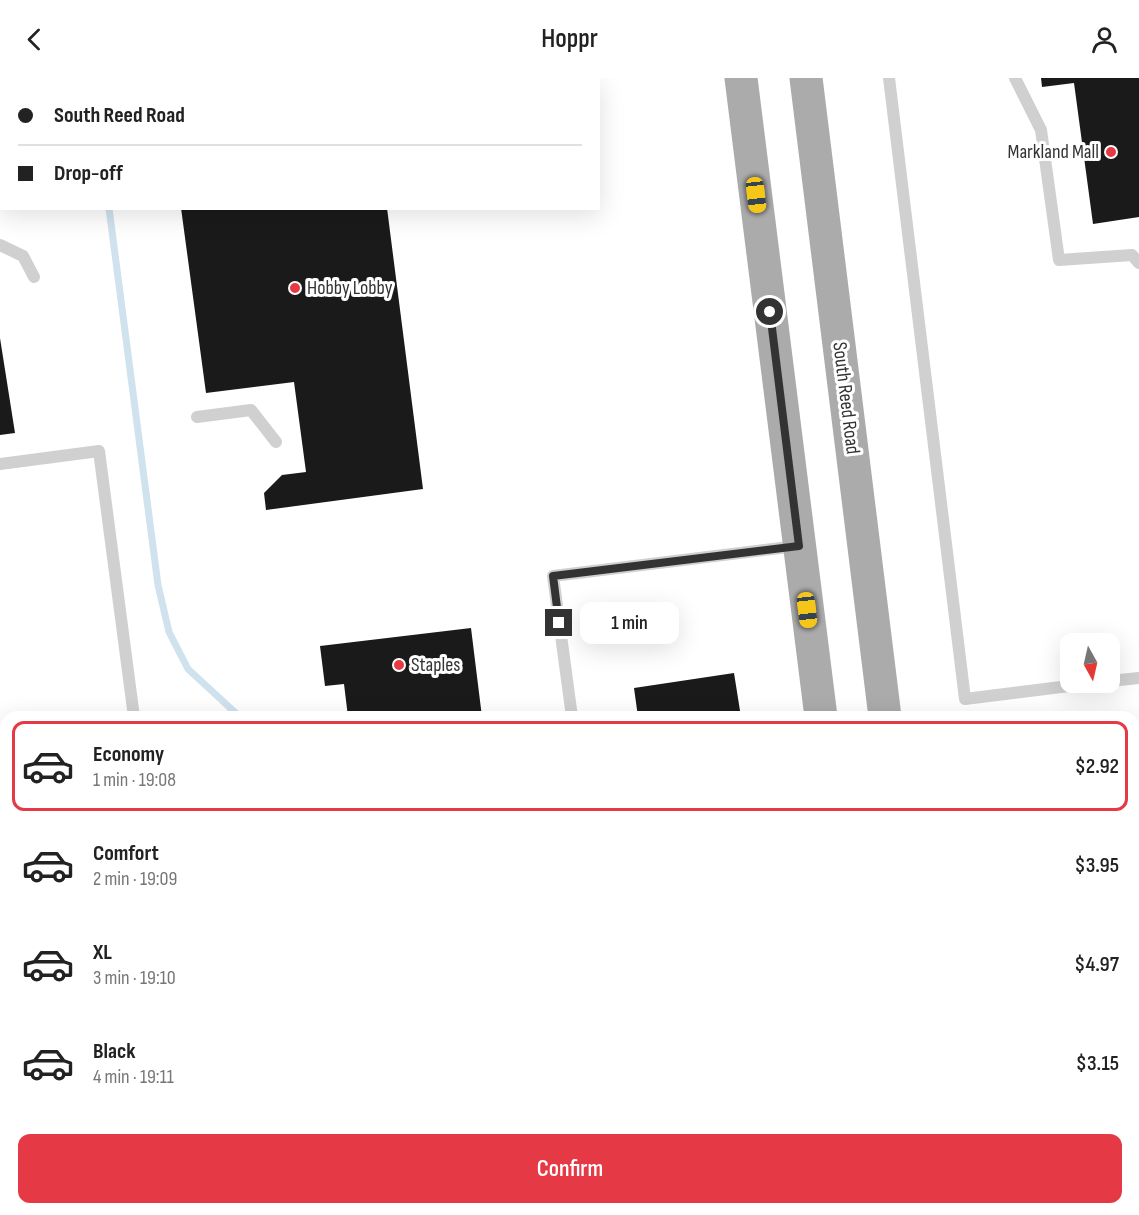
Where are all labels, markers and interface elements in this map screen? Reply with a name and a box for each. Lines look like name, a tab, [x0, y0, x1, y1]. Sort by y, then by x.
icon: back	[18, 23, 51, 56]
text: Hoppr	[541, 23, 598, 55]
icon: person	[1088, 23, 1121, 56]
text: South Reed Road	[54, 102, 185, 129]
place label: Markland Mall	[1008, 140, 1099, 164]
marker: Markland Mall	[1104, 145, 1118, 159]
text: Drop-off	[54, 160, 123, 187]
car	[745, 176, 767, 214]
place label: Hobby Lobby	[307, 276, 393, 300]
marker: Hobby Lobby	[288, 281, 302, 295]
route start	[756, 298, 783, 325]
street label: South Reed Road	[827, 340, 865, 456]
car	[796, 591, 818, 629]
callout: 1 min	[580, 602, 679, 644]
route end	[545, 609, 572, 636]
text: 1 min	[611, 611, 648, 635]
north arrow	[1060, 633, 1120, 693]
map controls	[1060, 633, 1120, 693]
place label: Staples	[411, 653, 460, 677]
marker: Staples	[392, 658, 406, 672]
icon: car	[21, 739, 75, 793]
text: Economy	[93, 741, 164, 768]
text: $2.92	[1075, 753, 1119, 780]
text: 1 min · 19:08	[93, 768, 176, 792]
icon: car	[21, 838, 75, 892]
text: Comfort	[93, 840, 159, 867]
text: $3.95	[1075, 852, 1119, 879]
text: 2 min · 19:09	[93, 867, 177, 891]
icon: car	[21, 937, 75, 991]
text: XL	[93, 939, 112, 966]
text: $4.97	[1074, 951, 1119, 978]
text: 3 min · 19:10	[93, 966, 176, 990]
icon: car	[21, 1036, 75, 1090]
text: Black	[93, 1038, 135, 1065]
text: $3.15	[1076, 1050, 1119, 1077]
text: 4 min · 19:11	[93, 1065, 174, 1089]
button: Confirm	[18, 1134, 1122, 1203]

